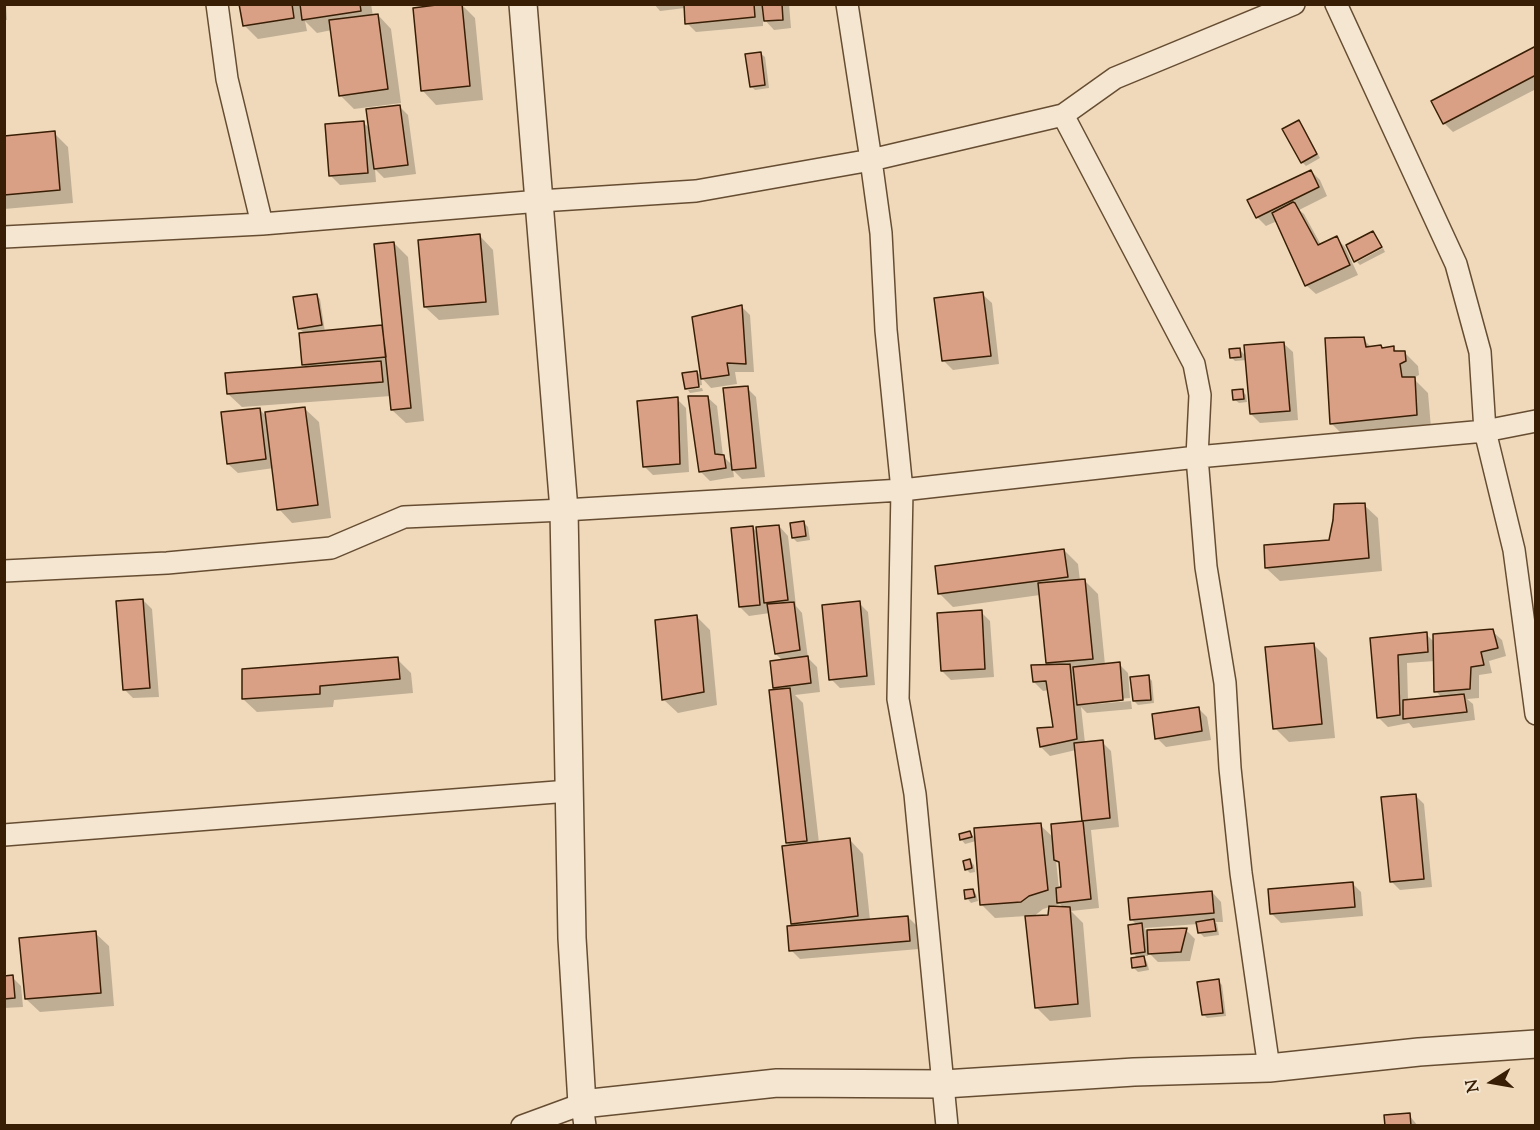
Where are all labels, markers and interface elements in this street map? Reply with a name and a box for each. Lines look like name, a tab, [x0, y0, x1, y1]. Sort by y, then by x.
north arrow	[1462, 1052, 1522, 1112]
text: N	[1461, 1077, 1486, 1094]

